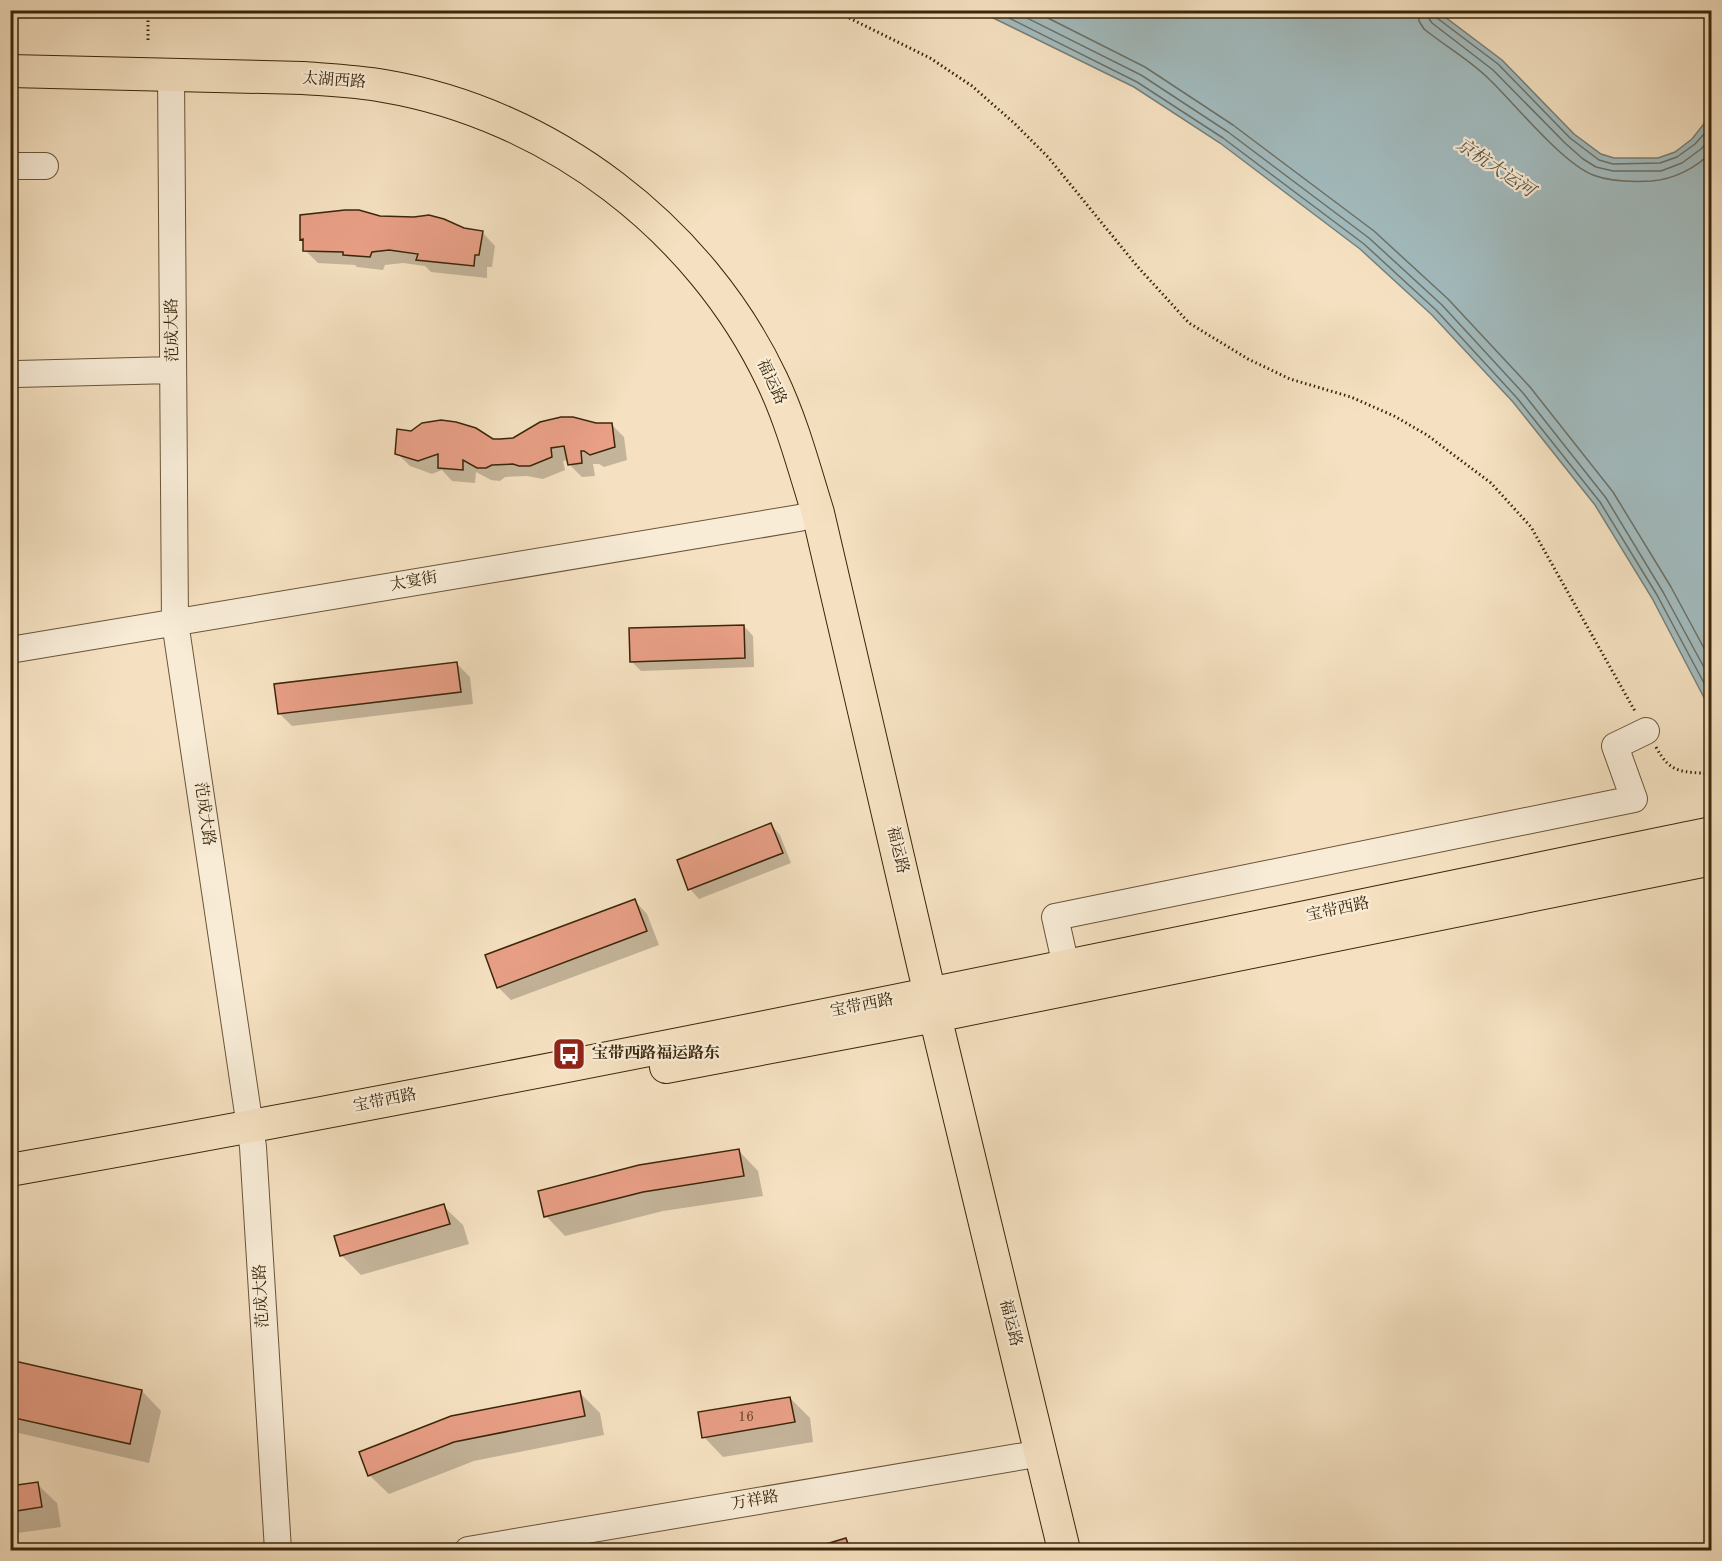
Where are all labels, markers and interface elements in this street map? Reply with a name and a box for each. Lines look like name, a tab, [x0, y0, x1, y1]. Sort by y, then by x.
street label: 太湖西路	[302, 69, 367, 91]
water label: 京杭大运河	[1453, 134, 1541, 202]
street label: 范成大路	[162, 298, 182, 362]
street label: 福运路	[754, 356, 790, 407]
street label: 太宴街	[389, 568, 439, 594]
street label: 范成大路	[192, 781, 218, 847]
street label: 福运路	[884, 824, 912, 875]
street label: 宝带西路	[1305, 894, 1371, 924]
street label: 宝带西路	[829, 990, 895, 1020]
bus stop icon: 宝带西路福运路东	[551, 1036, 587, 1072]
place label: 宝带西路福运路东	[592, 1043, 720, 1062]
street label: 宝带西路	[352, 1085, 418, 1115]
street label: 范成大路	[250, 1264, 272, 1328]
street label: 福运路	[996, 1297, 1026, 1348]
house number: 16	[738, 1410, 754, 1424]
street label: 万祥路	[730, 1487, 780, 1513]

